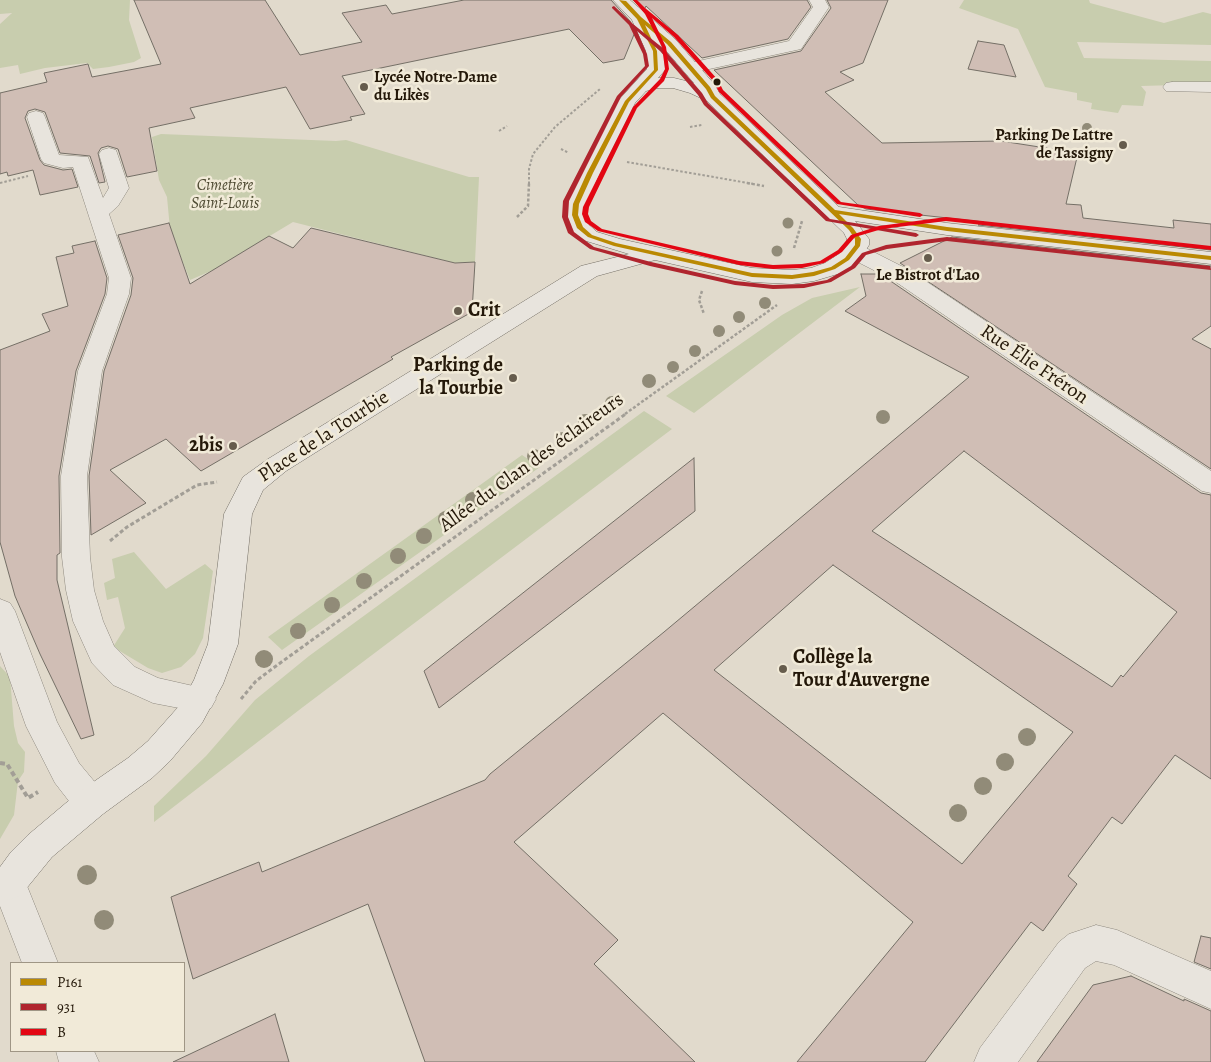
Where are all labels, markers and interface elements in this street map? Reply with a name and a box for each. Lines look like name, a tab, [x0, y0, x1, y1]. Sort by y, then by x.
place label: Lycée Notre-Dame du Likès	[374, 68, 497, 106]
unlabelled marker	[712, 77, 722, 87]
marker: Lycée Notre-Dame du Likès	[358, 81, 370, 93]
place label: Parking De Lattre de Tassigny	[995, 126, 1113, 164]
marker: Parking De Lattre de Tassigny	[1117, 139, 1129, 151]
park label: Cimetière Saint-Louis	[191, 176, 259, 214]
marker: Le Bistrot d'Lao	[922, 252, 934, 264]
place label: Le Bistrot d'Lao	[876, 266, 980, 286]
place label: Crit	[468, 299, 501, 323]
marker: Crit	[452, 305, 464, 317]
street label: Rue Élie Fréron	[975, 320, 1093, 410]
place label: Parking de la Tourbie	[413, 354, 503, 401]
marker: Parking de la Tourbie	[507, 372, 519, 384]
street label: Place de la Tourbie	[254, 386, 394, 488]
street label: Allée du Clan des éclaireurs	[435, 388, 629, 538]
place label: 2bis	[189, 434, 223, 458]
marker: 2bis	[227, 440, 239, 452]
place label: Collège la Tour d'Auvergne	[793, 646, 930, 693]
marker: Collège la Tour d'Auvergne	[777, 663, 789, 675]
legend	[10, 962, 185, 1052]
text: P161	[57, 972, 82, 992]
text: 931	[57, 997, 75, 1017]
text: B	[57, 1022, 66, 1042]

